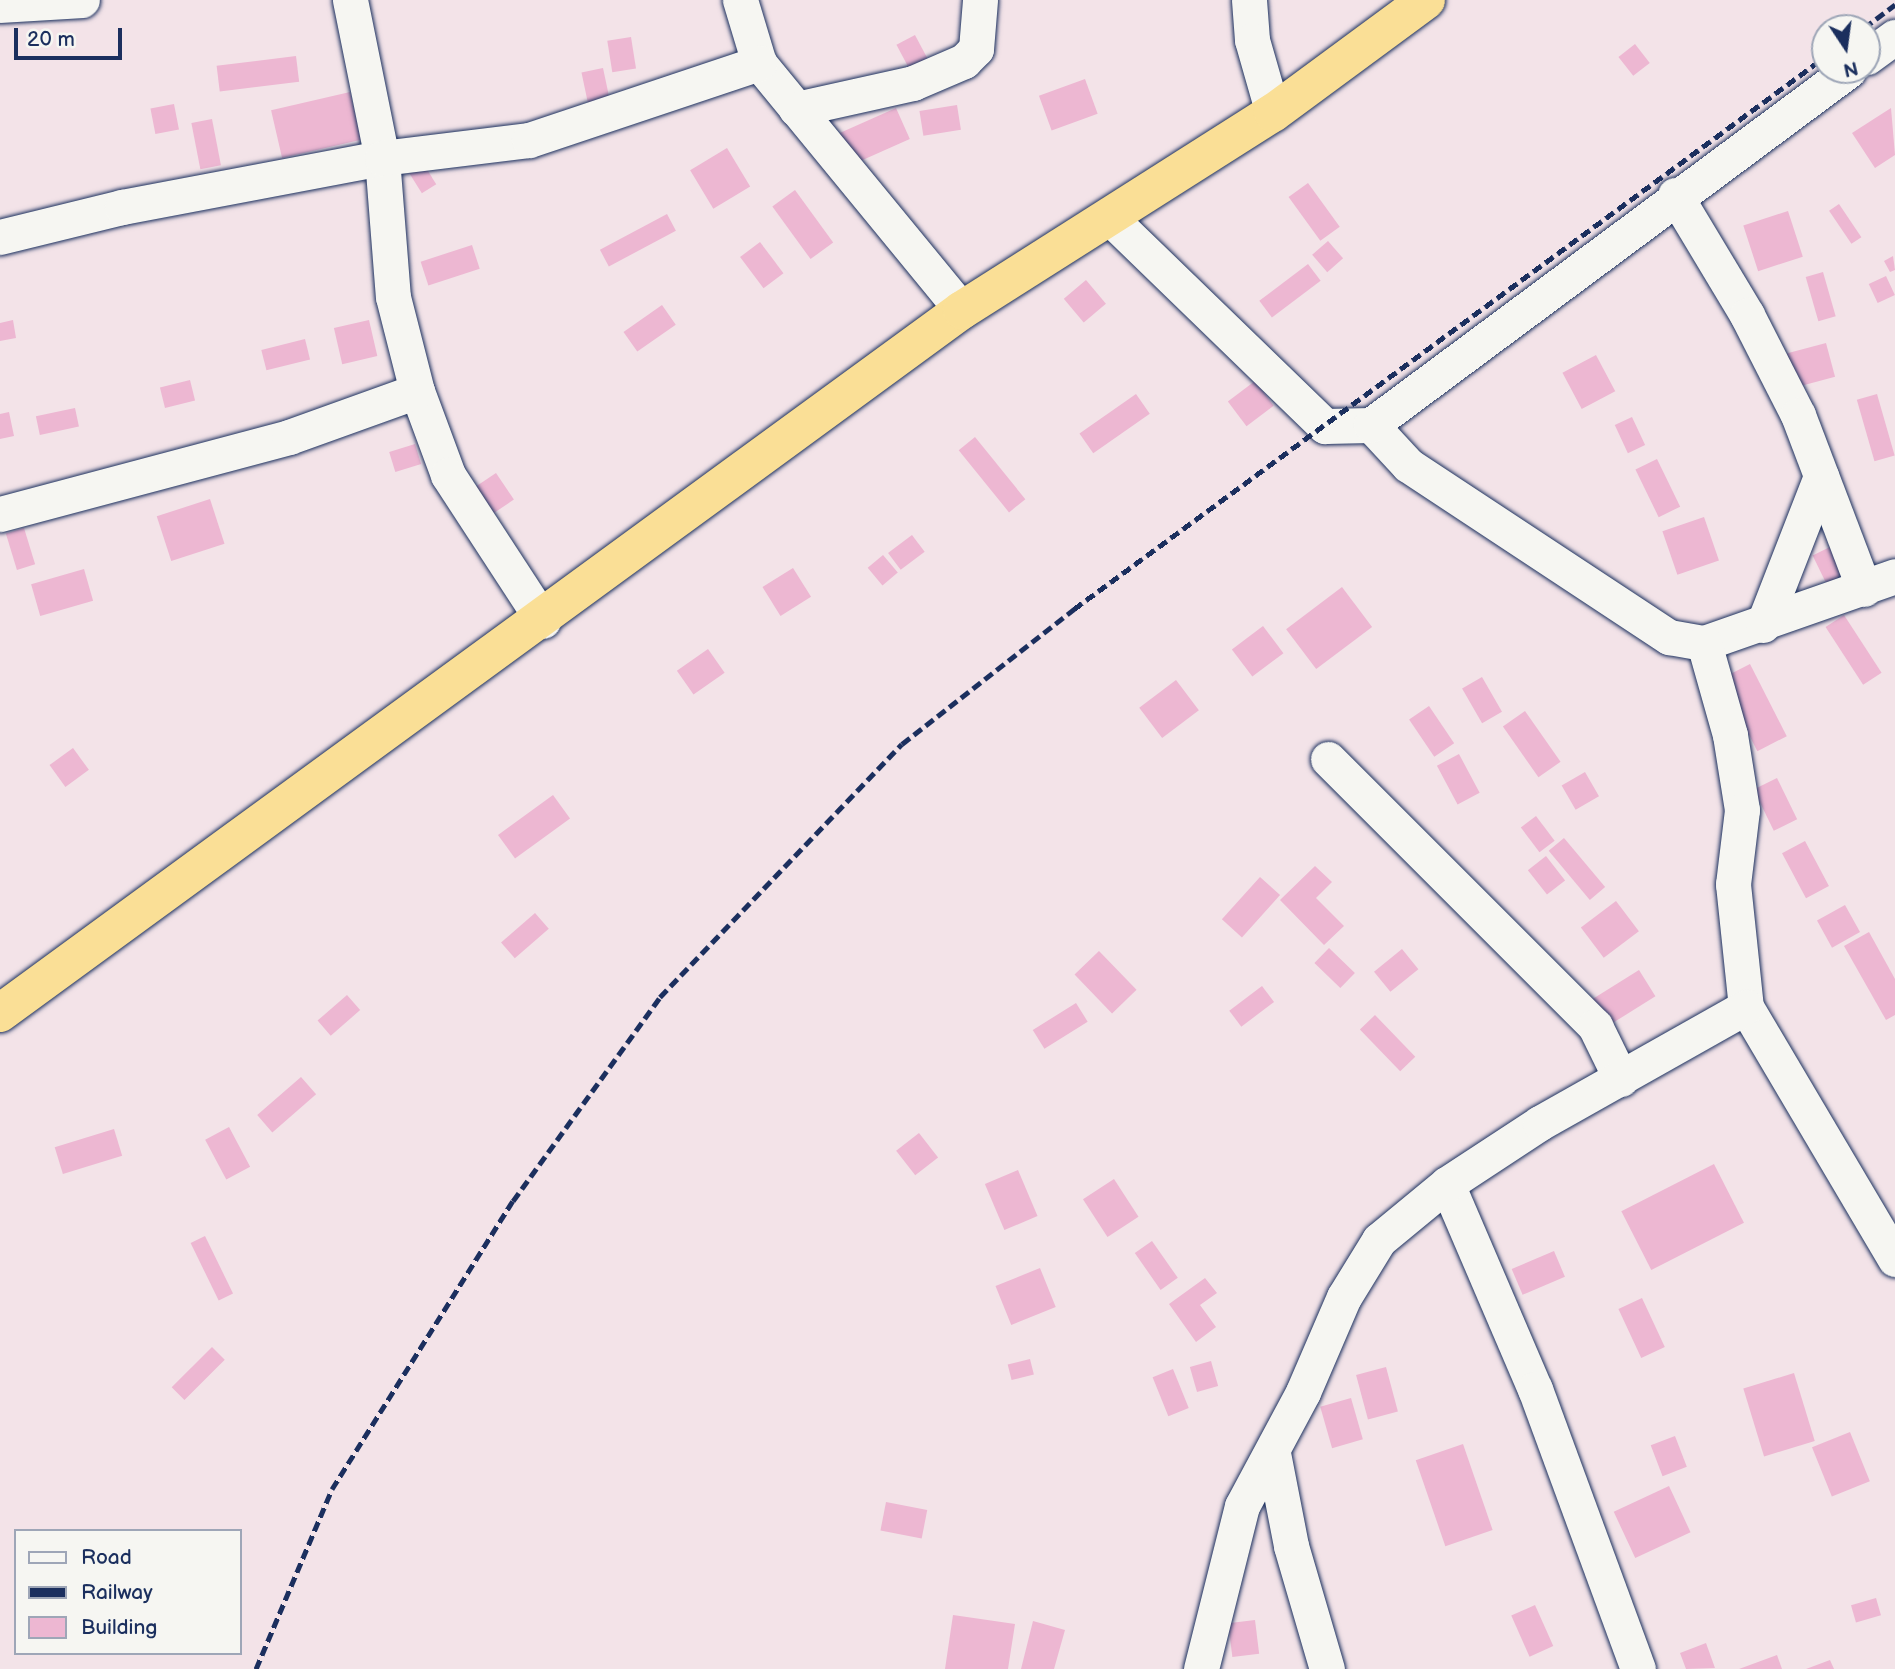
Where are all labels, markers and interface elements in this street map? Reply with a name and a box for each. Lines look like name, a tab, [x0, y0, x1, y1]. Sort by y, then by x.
scale bar	[18, 14, 126, 58]
north arrow	[1811, 14, 1881, 84]
text: 20 m	[27, 27, 75, 52]
text: N	[1841, 55, 1860, 81]
legend	[14, 1529, 242, 1655]
text: Road	[81, 1545, 132, 1570]
text: Railway	[81, 1580, 153, 1605]
text: Building	[81, 1615, 157, 1640]

